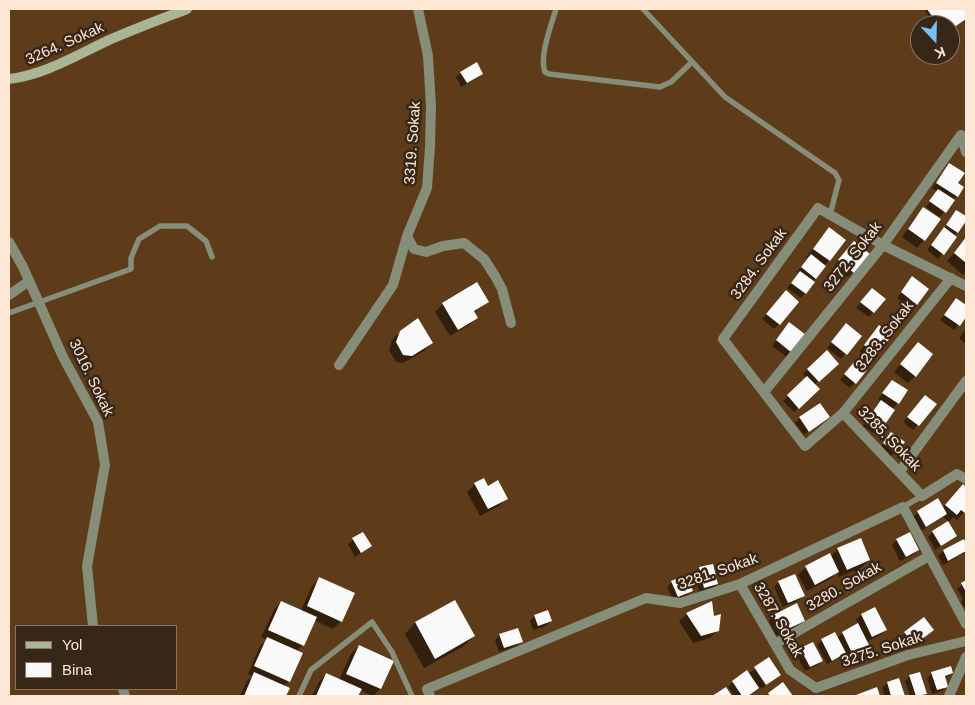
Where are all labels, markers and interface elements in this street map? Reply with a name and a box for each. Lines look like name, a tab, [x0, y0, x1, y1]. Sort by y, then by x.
north arrow	[910, 15, 960, 65]
street label: 3264. Sokak	[23, 19, 107, 69]
text: K	[932, 44, 948, 62]
street label: 3319. Sokak	[401, 101, 425, 185]
street label: 3272. Sokak	[820, 219, 886, 295]
street label: 3284. Sokak	[727, 225, 791, 303]
street label: 3283. Sokak	[852, 298, 918, 374]
street label: 3016. Sokak	[65, 337, 117, 419]
street label: 3285. Sokak	[854, 403, 924, 475]
street label: 3281. Sokak	[676, 550, 760, 594]
street label: 3280. Sokak	[803, 558, 885, 616]
street label: 3287. Sokak	[749, 579, 807, 661]
legend	[15, 625, 178, 690]
street label: 3275. Sokak	[840, 629, 924, 671]
text: Yol	[62, 636, 82, 653]
text: Bina	[62, 661, 92, 678]

